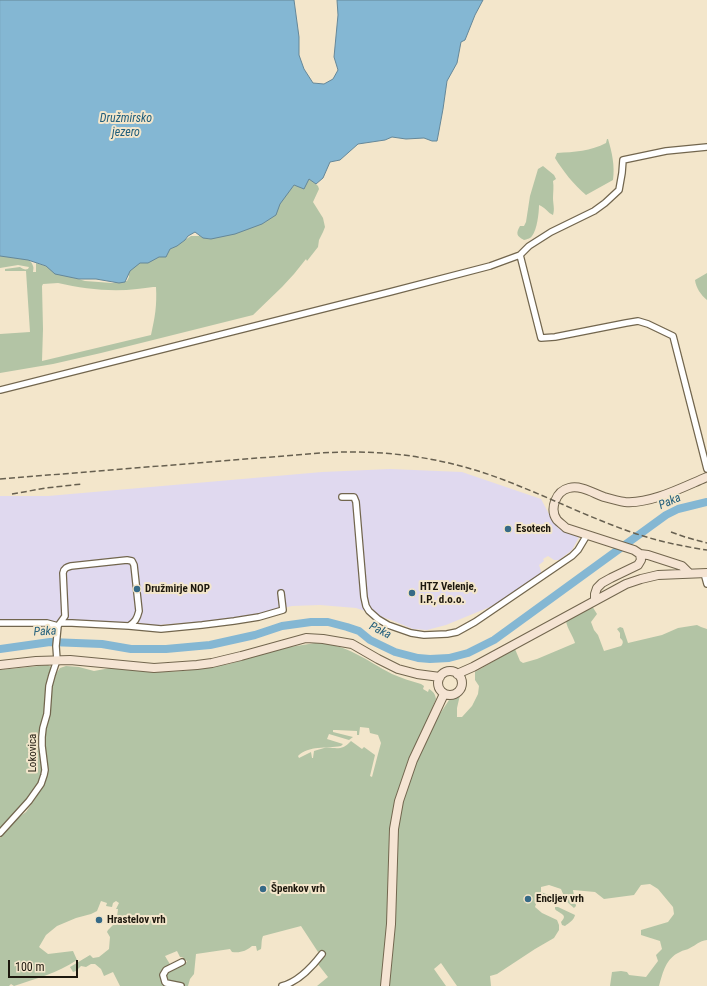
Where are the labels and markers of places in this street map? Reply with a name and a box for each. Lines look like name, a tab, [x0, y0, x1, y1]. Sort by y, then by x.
place label: Esotech	[516, 522, 551, 536]
marker: Esotech	[503, 524, 513, 534]
place label: HTZ Velenje, I.P., d.o.o.	[420, 580, 476, 606]
place label: Družmirje NOP	[145, 582, 210, 596]
marker: Družmirje NOP	[132, 584, 142, 594]
marker: HTZ Velenje, I.P., d.o.o.	[407, 588, 417, 598]
place label: Špenkov vrh	[271, 882, 325, 896]
marker: Špenkov vrh	[258, 884, 268, 894]
place label: Encljev vrh	[536, 892, 584, 906]
marker: Encljev vrh	[523, 894, 533, 904]
place label: Hrastelov vrh	[107, 913, 166, 927]
marker: Hrastelov vrh	[94, 915, 104, 925]

